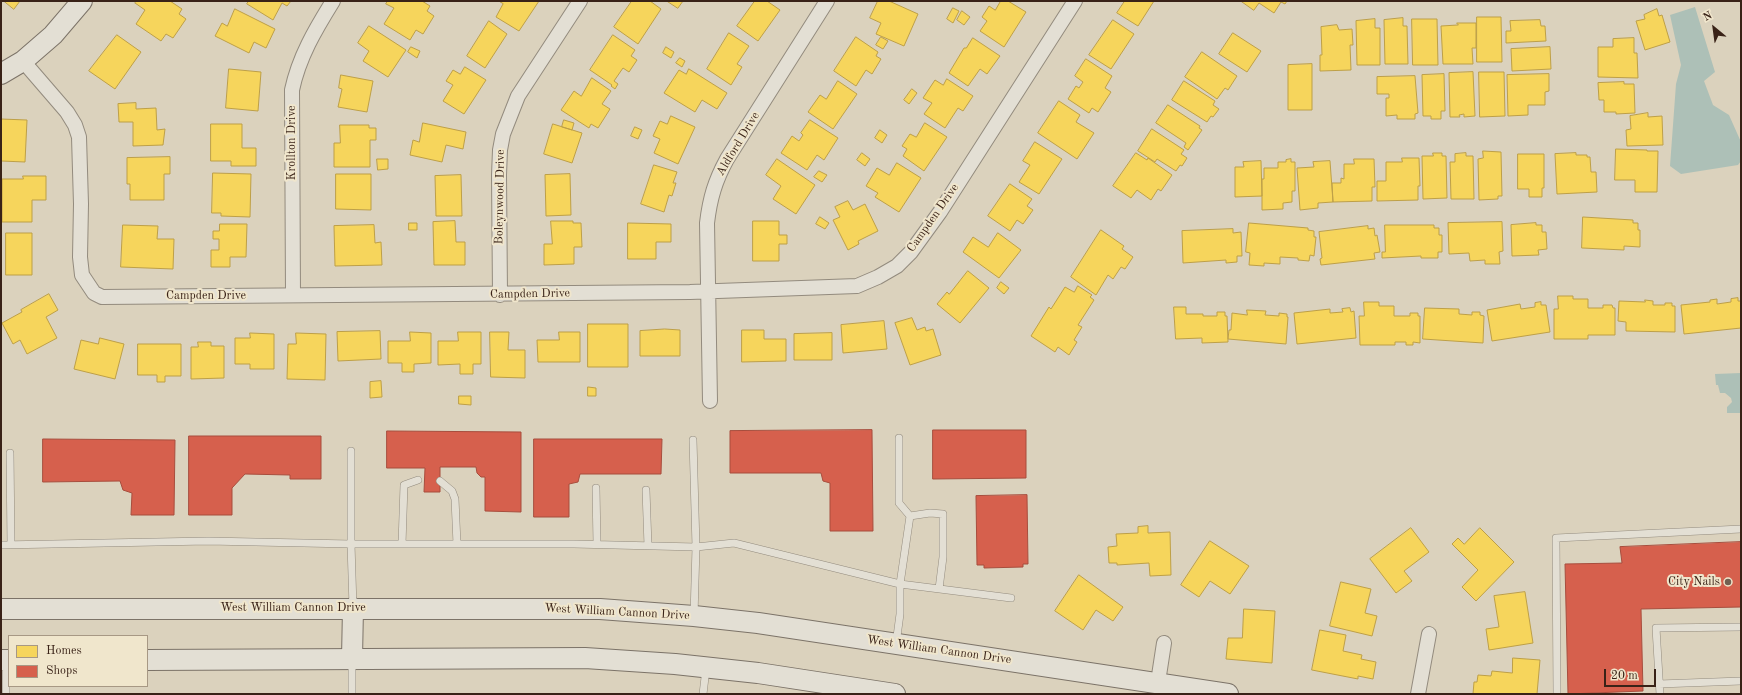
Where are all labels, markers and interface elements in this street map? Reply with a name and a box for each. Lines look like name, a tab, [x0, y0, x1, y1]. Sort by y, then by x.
north arrow	[1694, 8, 1734, 48]
text: N	[1702, 10, 1714, 24]
street label: Krollton Drive	[285, 105, 299, 181]
street label: Aldford Drive	[713, 109, 763, 179]
street label: Boleynwood Drive	[492, 149, 508, 245]
street label: Campden Drive	[904, 181, 962, 255]
street label: Campden Drive	[490, 286, 570, 302]
street label: Campden Drive	[166, 289, 246, 303]
place label: City Nails	[1668, 575, 1720, 589]
marker: City Nails	[1723, 577, 1733, 587]
street label: West William Cannon Drive	[220, 601, 366, 615]
street label: West William Cannon Drive	[544, 601, 690, 623]
street label: West William Cannon Drive	[866, 633, 1012, 667]
legend	[8, 635, 148, 687]
text: Homes	[46, 645, 82, 657]
scale bar	[1606, 661, 1658, 687]
text: Shops	[46, 665, 77, 677]
text: 20 m	[1611, 670, 1638, 682]

